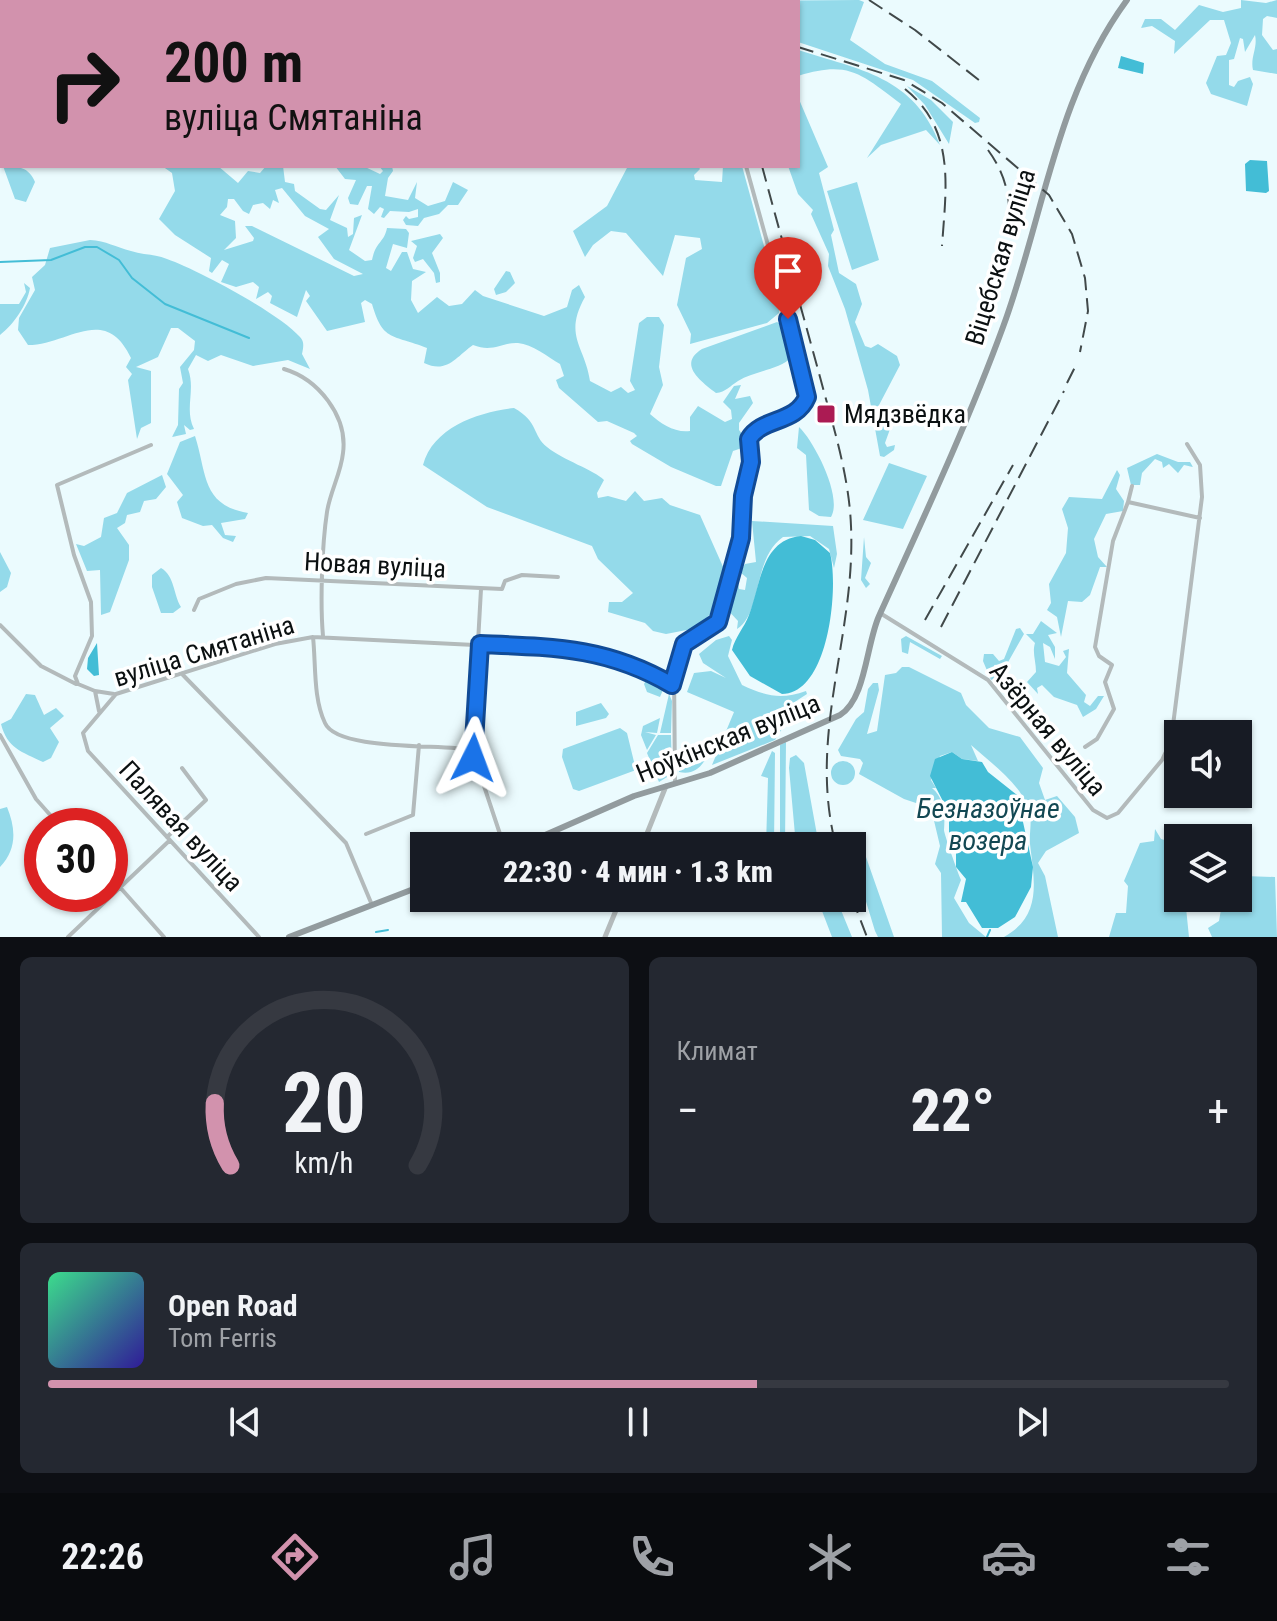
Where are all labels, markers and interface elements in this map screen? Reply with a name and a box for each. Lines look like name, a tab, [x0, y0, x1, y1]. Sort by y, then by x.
text: 200 m	[164, 30, 303, 96]
icon: right	[32, 32, 136, 136]
text: вуліца Смятаніна	[164, 97, 423, 139]
street label: Віцебская вуліца	[959, 165, 1041, 349]
pin	[754, 237, 822, 319]
icon: arrive	[766, 249, 810, 293]
place label: Мядзвёдка	[844, 399, 966, 429]
marker: Мядзвёдка	[815, 403, 837, 425]
street label: Новая вуліца	[303, 546, 447, 584]
street label: вуліца Смятаніна	[110, 609, 298, 693]
street label: Азёрная вуліца	[984, 656, 1112, 802]
street label: Ноўкінская вуліца	[632, 687, 824, 789]
position arrow	[431, 716, 515, 800]
map controls	[1164, 720, 1252, 912]
button: sound	[1164, 720, 1252, 808]
street label: Палявая вуліца	[113, 755, 249, 897]
water label: Безназоўнае возера	[916, 792, 1060, 857]
speed limit sign: 30	[24, 808, 128, 912]
button: layers	[1164, 824, 1252, 912]
text: 22:30 · 4 мин · 1.3 km	[503, 854, 773, 889]
text: Климат	[677, 1036, 758, 1066]
text: 20	[282, 1055, 366, 1152]
text: 22°	[911, 1075, 995, 1146]
text: −	[677, 1085, 699, 1137]
text: +	[1207, 1085, 1229, 1137]
text: km/h	[295, 1146, 354, 1180]
text: Open Road	[168, 1288, 298, 1323]
text: Tom Ferris	[168, 1323, 277, 1353]
icon: previous	[223, 1400, 267, 1444]
icon: pause	[616, 1400, 660, 1444]
icon: next	[1010, 1400, 1054, 1444]
icon: directions	[267, 1529, 323, 1585]
icon: music	[445, 1529, 501, 1585]
icon: phone	[624, 1529, 680, 1585]
icon: climate	[802, 1529, 858, 1585]
icon: car	[981, 1529, 1037, 1585]
icon: filters	[1160, 1529, 1216, 1585]
text: 22:26	[61, 1536, 144, 1578]

